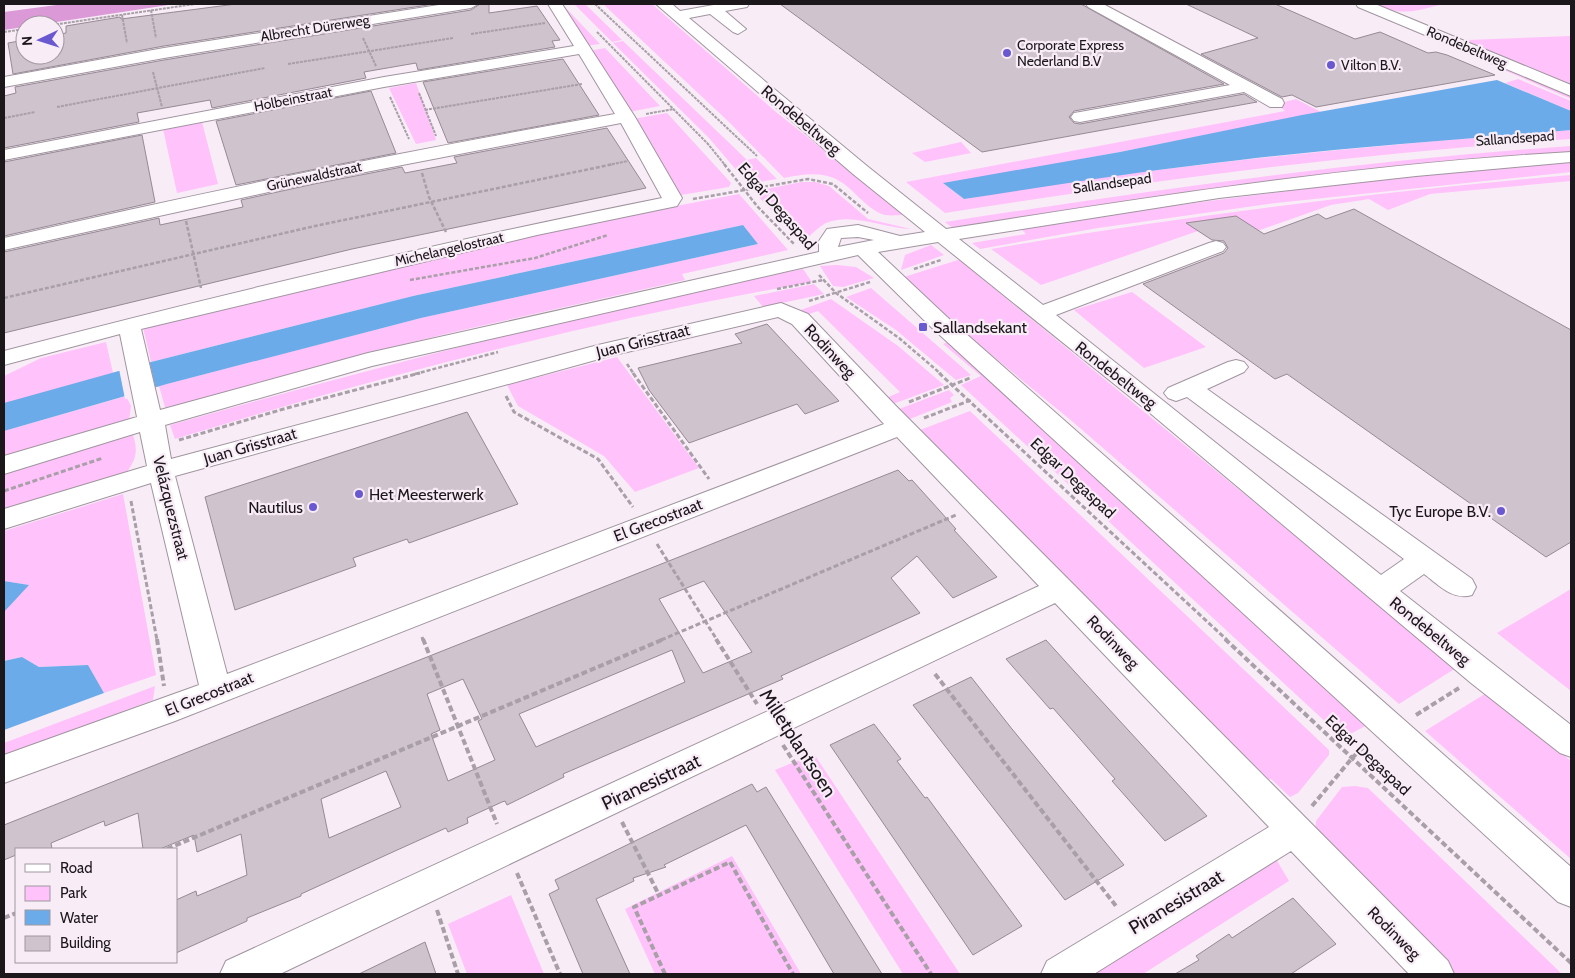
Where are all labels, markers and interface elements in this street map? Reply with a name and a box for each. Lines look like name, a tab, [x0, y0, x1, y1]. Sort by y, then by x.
street label: Albrecht Dürerweg	[259, 10, 372, 46]
north arrow	[15, 15, 65, 65]
street label: Rondebeltweg	[1424, 22, 1511, 72]
text: N	[18, 35, 36, 46]
place label: Corporate Express Nederland B.V	[1017, 36, 1124, 70]
marker: Corporate Express Nederland B.V	[1001, 47, 1013, 59]
place label: Vilton B.V.	[1341, 56, 1401, 74]
marker: Vilton B.V.	[1325, 59, 1337, 71]
street label: Rondebeltweg	[757, 81, 845, 159]
street label: Holbeinstraat	[252, 83, 334, 115]
street label: Sallandsepad	[1475, 126, 1555, 150]
street label: Grünewaldstraat	[265, 157, 363, 195]
street label: Edgar Degaspad	[734, 159, 820, 253]
street label: Sallandsepad	[1072, 169, 1152, 197]
street label: Michelangelostraat	[393, 228, 505, 270]
place label: Sallandsekant	[933, 318, 1027, 337]
street label: Juan Grisstraat	[593, 320, 692, 362]
street label: Rodinweg	[800, 320, 860, 383]
marker: Sallandsekant	[917, 321, 929, 333]
street label: Rondebeltweg	[1072, 337, 1161, 413]
street label: Juan Grisstraat	[200, 423, 299, 469]
street label: Edgar Degaspad	[1027, 434, 1119, 522]
street label: Velázquezstraat	[149, 454, 193, 562]
place label: Het Meesterwerk	[369, 485, 484, 504]
marker: Het Meesterwerk	[353, 488, 365, 500]
street label: El Grecostraat	[611, 494, 706, 546]
place label: Nautilus	[248, 498, 303, 517]
marker: Nautilus	[307, 501, 319, 513]
place label: Tyc Europe B.V.	[1389, 502, 1491, 521]
marker: Tyc Europe B.V.	[1495, 505, 1507, 517]
street label: Rondebeltweg	[1386, 593, 1475, 670]
street label: Rodinweg	[1083, 611, 1144, 673]
street label: El Grecostraat	[162, 667, 256, 720]
street label: Milletplantsoen	[755, 685, 841, 801]
street label: Edgar Degaspad	[1322, 711, 1414, 799]
street label: Piranesistraat	[598, 749, 705, 815]
legend	[15, 848, 178, 963]
text: Road	[60, 859, 93, 877]
street label: Piranesistraat	[1124, 864, 1228, 939]
text: Park	[60, 884, 87, 902]
street label: Rodinweg	[1364, 903, 1425, 964]
text: Water	[60, 909, 98, 927]
text: Building	[60, 934, 111, 952]

